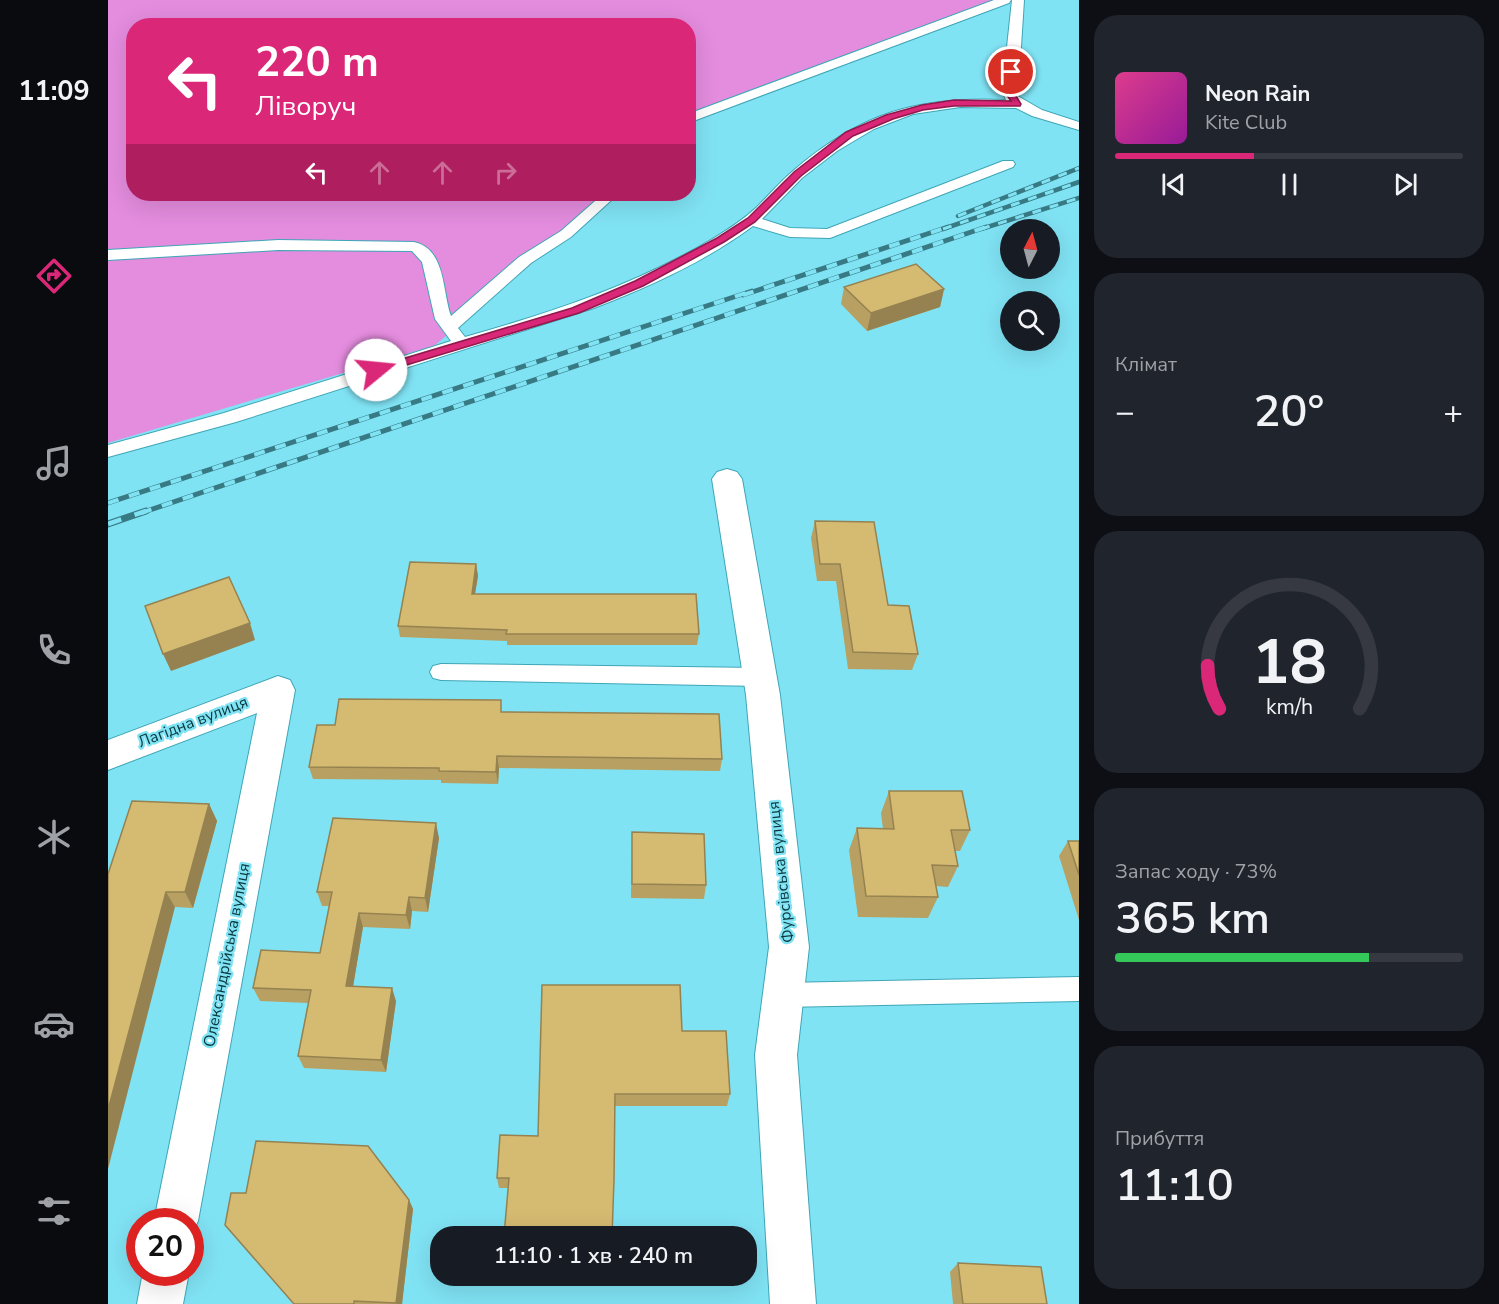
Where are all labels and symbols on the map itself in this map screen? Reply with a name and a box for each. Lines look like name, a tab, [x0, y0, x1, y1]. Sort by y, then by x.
pin	[985, 46, 1036, 97]
north arrow	[1000, 219, 1060, 279]
position arrow	[344, 338, 408, 402]
street label: Лагідна вулиця	[135, 691, 251, 753]
street label: Фурсівська вулиця	[763, 800, 799, 944]
street label: Олександрійська вулиця	[198, 861, 256, 1049]
speed limit sign: 20	[126, 1208, 204, 1286]

